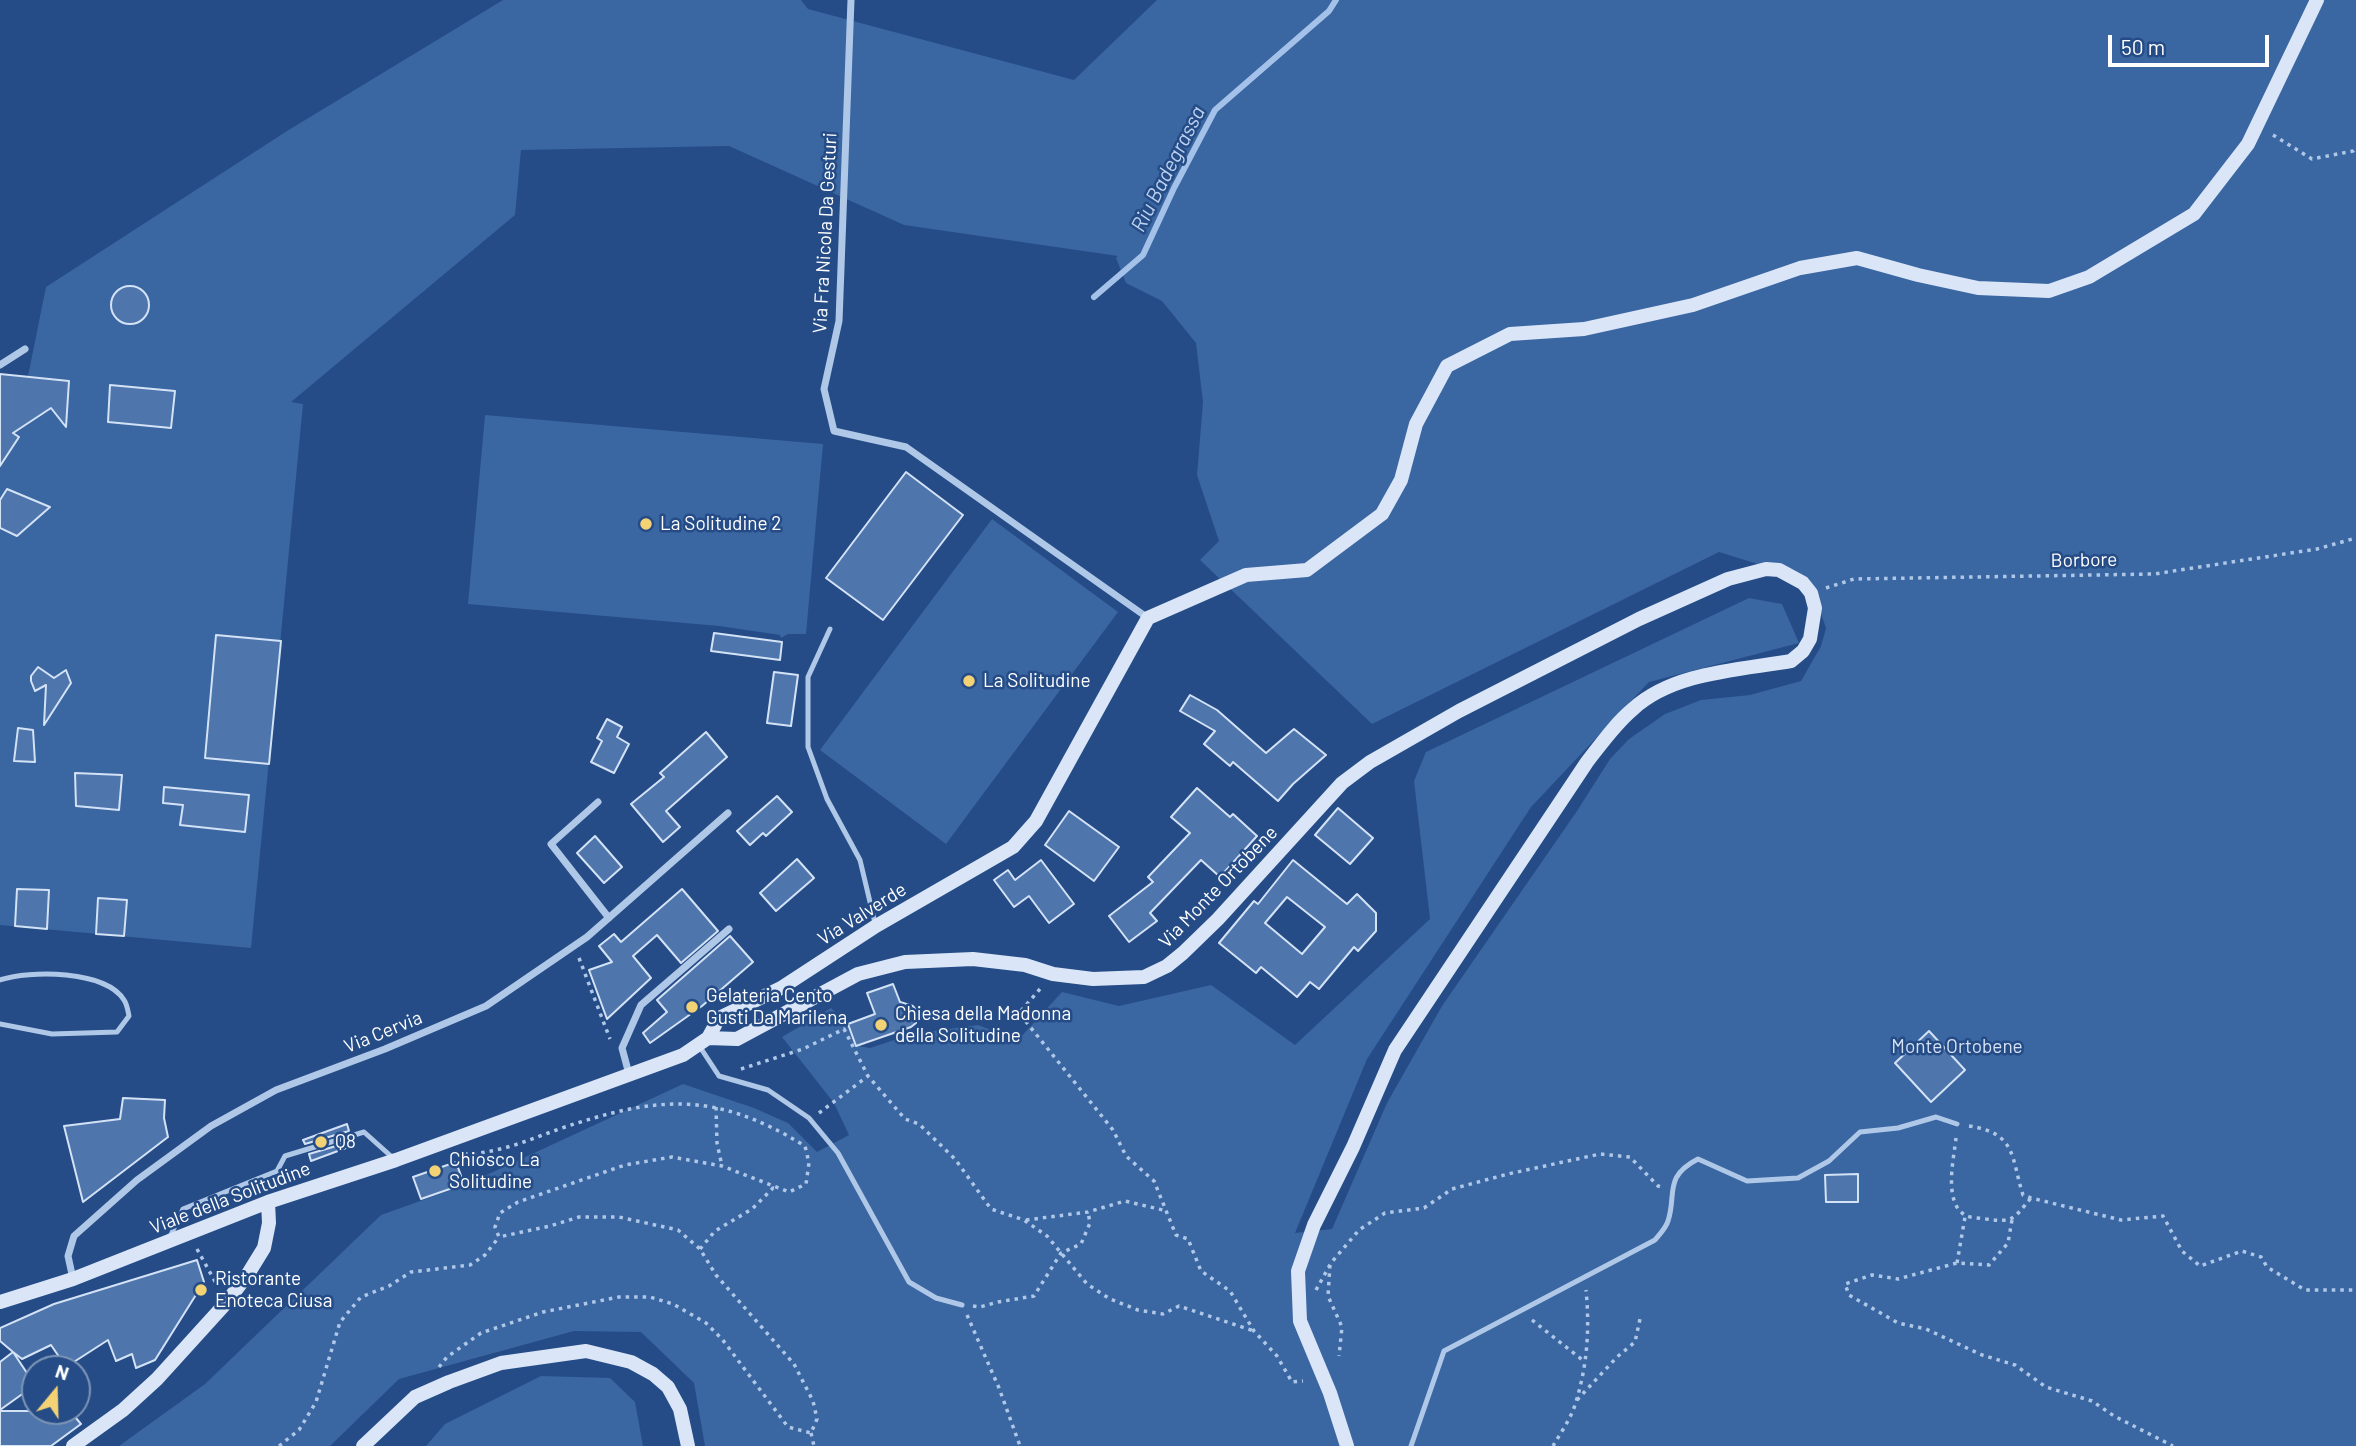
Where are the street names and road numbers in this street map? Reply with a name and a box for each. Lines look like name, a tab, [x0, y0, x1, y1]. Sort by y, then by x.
street label: Via Fra Nicola Da Gesturi	[808, 132, 842, 334]
street label: Borbore	[2050, 548, 2118, 572]
street label: Via Monte Ortobene	[1154, 821, 1282, 953]
street label: Via Valverde	[814, 878, 910, 950]
street label: Via Cervia	[341, 1006, 425, 1058]
street label: Viale della Solitudine	[147, 1157, 313, 1239]

